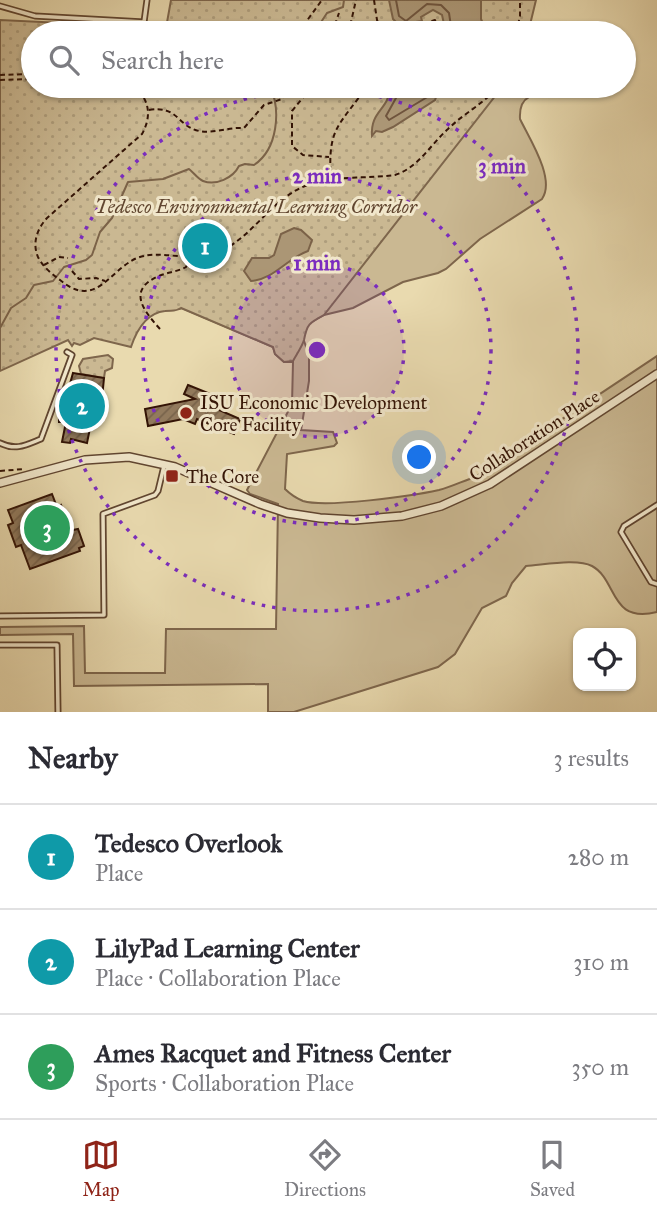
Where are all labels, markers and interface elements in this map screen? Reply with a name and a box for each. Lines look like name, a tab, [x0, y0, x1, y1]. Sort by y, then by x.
search box	[21, 21, 636, 98]
icon: search	[45, 41, 83, 79]
text: Search here	[101, 44, 224, 76]
text: 3 min	[478, 153, 526, 179]
text: 2 min	[292, 163, 342, 189]
park label: Tedesco Environmental Learning Corridor	[95, 195, 418, 218]
pin: 1	[182, 220, 228, 272]
text: 1 min	[293, 250, 341, 276]
centre of rings	[305, 338, 329, 362]
pin: 2	[59, 380, 105, 432]
street label: Collaboration Place	[465, 385, 604, 486]
place label: ISU Economic Development Core Facility	[200, 391, 428, 436]
marker: ISU Economic Development Core Facility	[178, 405, 194, 421]
your location	[402, 440, 436, 474]
place label: The Core	[186, 465, 259, 488]
marker: The Core	[164, 468, 180, 484]
pin: 3	[24, 502, 70, 554]
map controls	[573, 628, 636, 691]
button: locate	[573, 628, 636, 691]
text: Nearby	[28, 740, 118, 776]
text: 3 results	[553, 744, 629, 772]
text: Tedesco Overlook	[95, 827, 283, 859]
text: 1	[46, 843, 56, 871]
text: 280 m	[568, 843, 629, 871]
text: Place	[95, 859, 143, 887]
text: LilyPad Learning Center	[95, 932, 360, 964]
text: 2	[45, 948, 57, 976]
text: 310 m	[573, 948, 629, 976]
text: Place · Collaboration Place	[95, 964, 341, 992]
text: Ames Racquet and Fitness Center	[95, 1037, 451, 1069]
text: 3	[46, 1053, 56, 1081]
text: 350 m	[571, 1053, 629, 1081]
text: Sports · Collaboration Place	[95, 1069, 354, 1097]
tab: Map	[82, 1136, 120, 1201]
tab: Directions	[284, 1136, 366, 1201]
tab: Saved	[530, 1136, 575, 1201]

